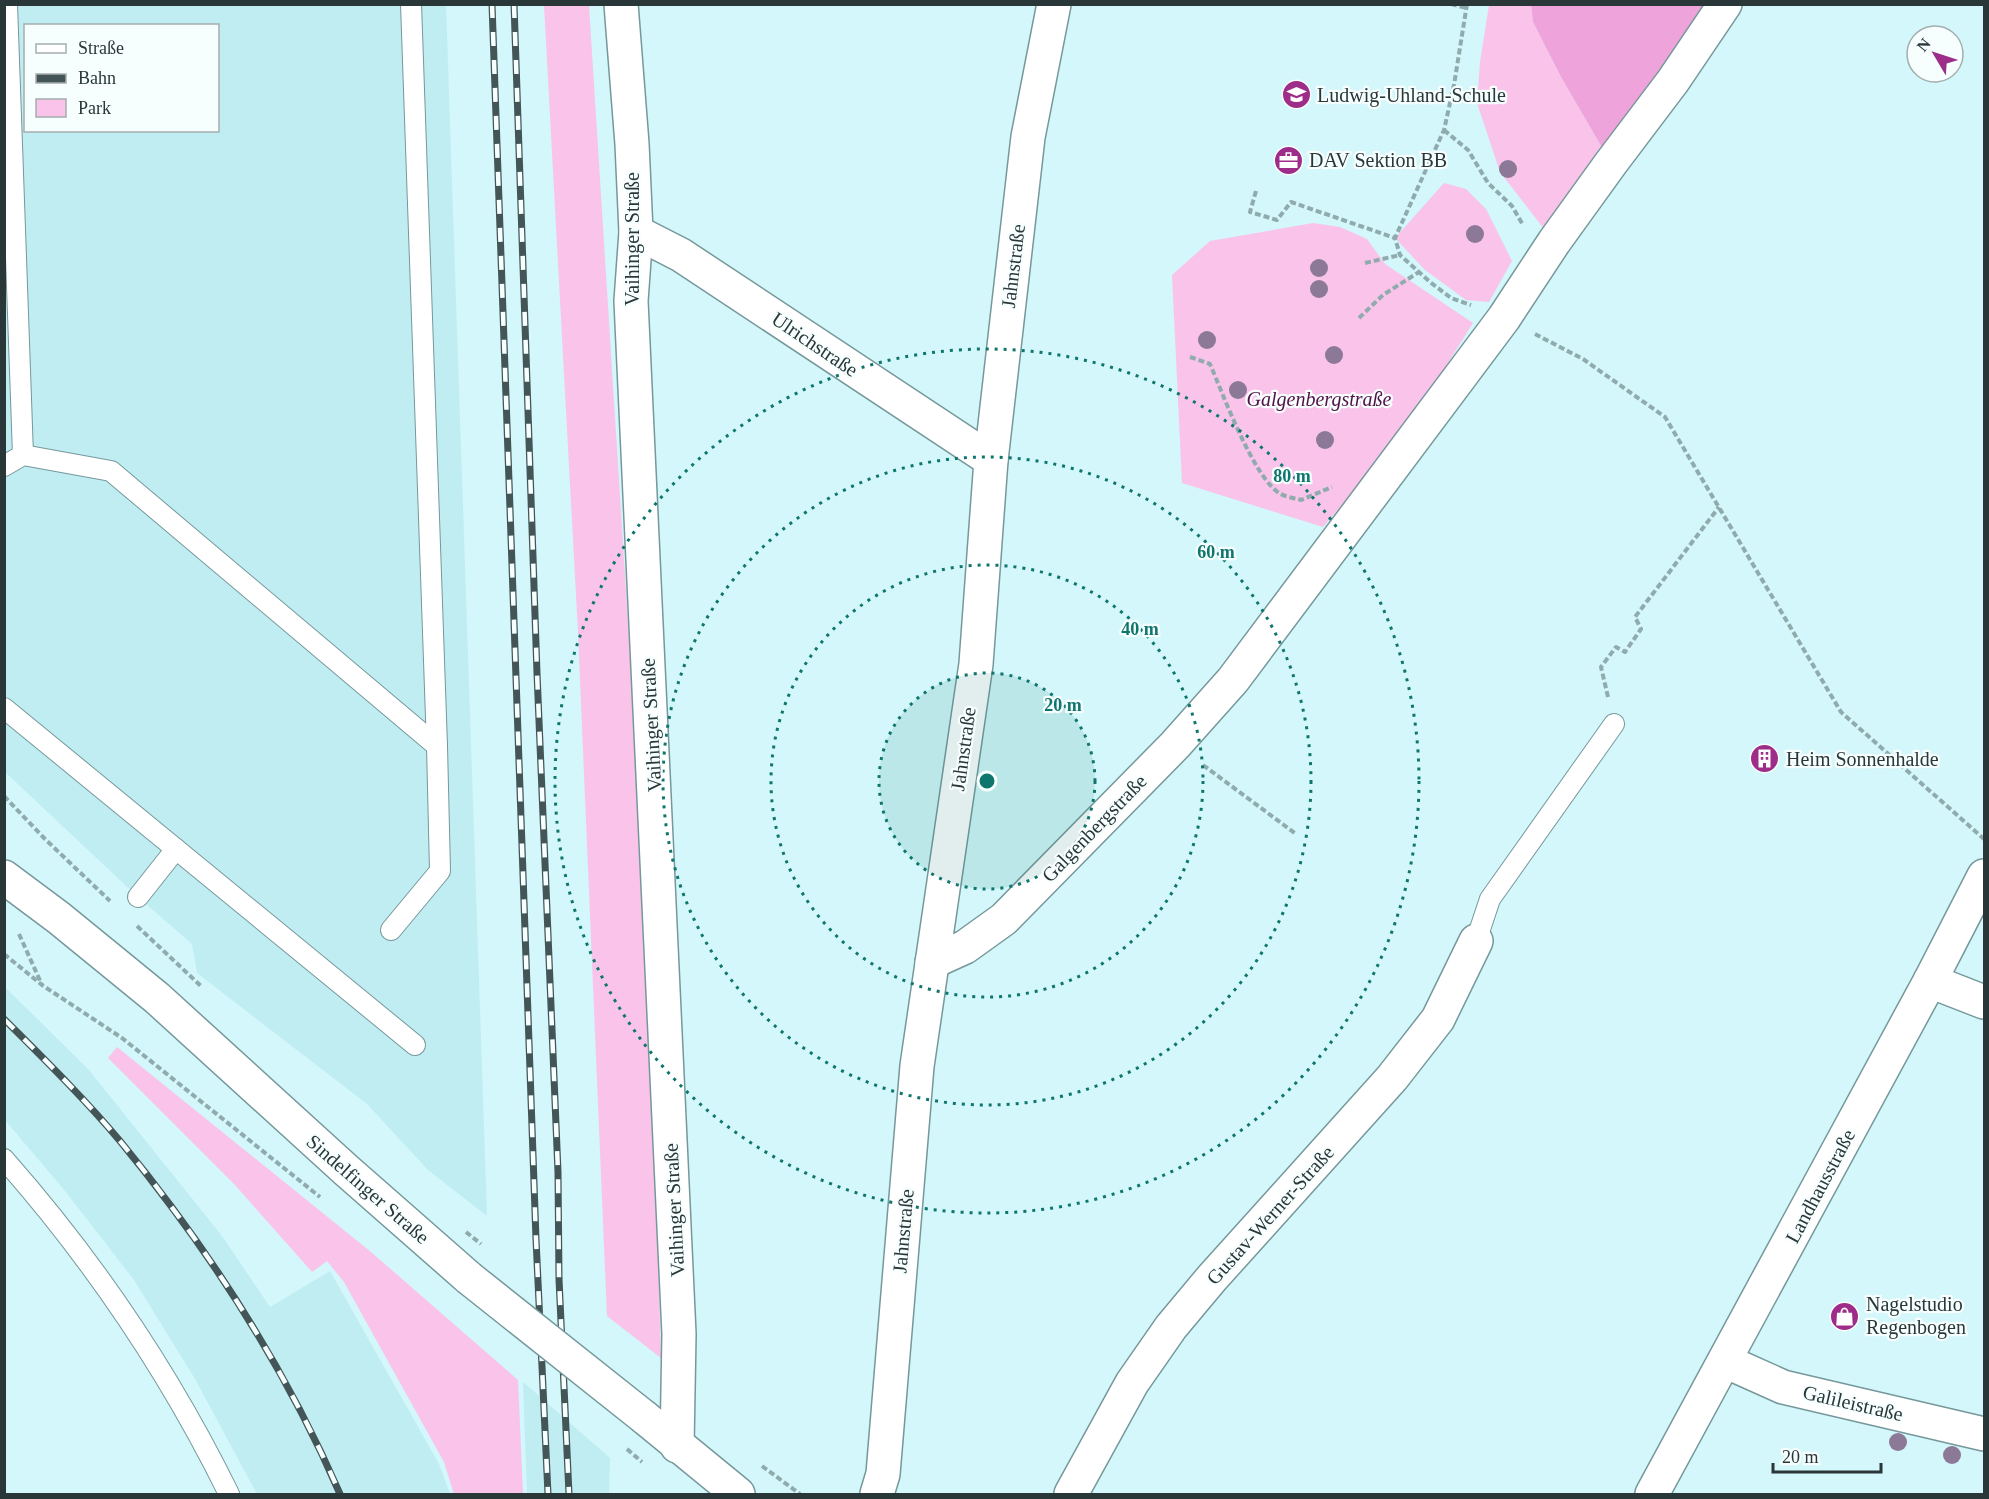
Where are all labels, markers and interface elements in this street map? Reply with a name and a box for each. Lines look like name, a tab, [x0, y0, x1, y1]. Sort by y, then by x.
legend	[24, 24, 219, 132]
north arrow	[1905, 24, 1965, 84]
text: N	[1913, 35, 1934, 55]
text: Straße	[78, 38, 124, 58]
text: Bahn	[78, 68, 116, 88]
school or university icon: Ludwig-Uhland-Schule	[1280, 79, 1312, 111]
place label: Ludwig-Uhland-Schule	[1317, 84, 1506, 107]
text: Park	[78, 98, 111, 118]
office icon: DAV Sektion BB	[1272, 144, 1304, 176]
place label: DAV Sektion BB	[1309, 149, 1447, 171]
street label: Vaihinger Straße	[621, 172, 644, 306]
street label: Jahnstraße	[997, 223, 1029, 309]
street label: Ulrichstraße	[768, 307, 862, 381]
park label: Galgenbergstraße	[1247, 388, 1392, 411]
text: 80 m	[1273, 466, 1311, 486]
text: 60 m	[1197, 542, 1235, 562]
text: 40 m	[1121, 619, 1159, 639]
street label: Vaihinger Straße	[637, 657, 666, 792]
text: 20 m	[1044, 695, 1082, 715]
street label: Jahnstraße	[946, 706, 980, 792]
building icon: Heim Sonnenhalde	[1749, 743, 1781, 775]
place label: Heim Sonnenhalde	[1786, 748, 1939, 770]
street label: Galgenbergstraße	[1037, 770, 1152, 887]
centre of rings	[977, 771, 997, 791]
street label: Landhausstraße	[1781, 1125, 1859, 1247]
street label: Sindelfinger Straße	[302, 1130, 434, 1249]
street label: Gustav-Werner-Straße	[1202, 1141, 1338, 1289]
street label: Vaihinger Straße	[660, 1142, 689, 1277]
street label: Jahnstraße	[888, 1188, 918, 1274]
place label: Nagelstudio Regenbogen	[1866, 1293, 1966, 1339]
shop icon: Nagelstudio Regenbogen	[1829, 1300, 1861, 1332]
street label: Galileistraße	[1801, 1381, 1905, 1425]
scale bar	[1773, 1436, 1881, 1474]
text: 20 m	[1782, 1447, 1819, 1467]

